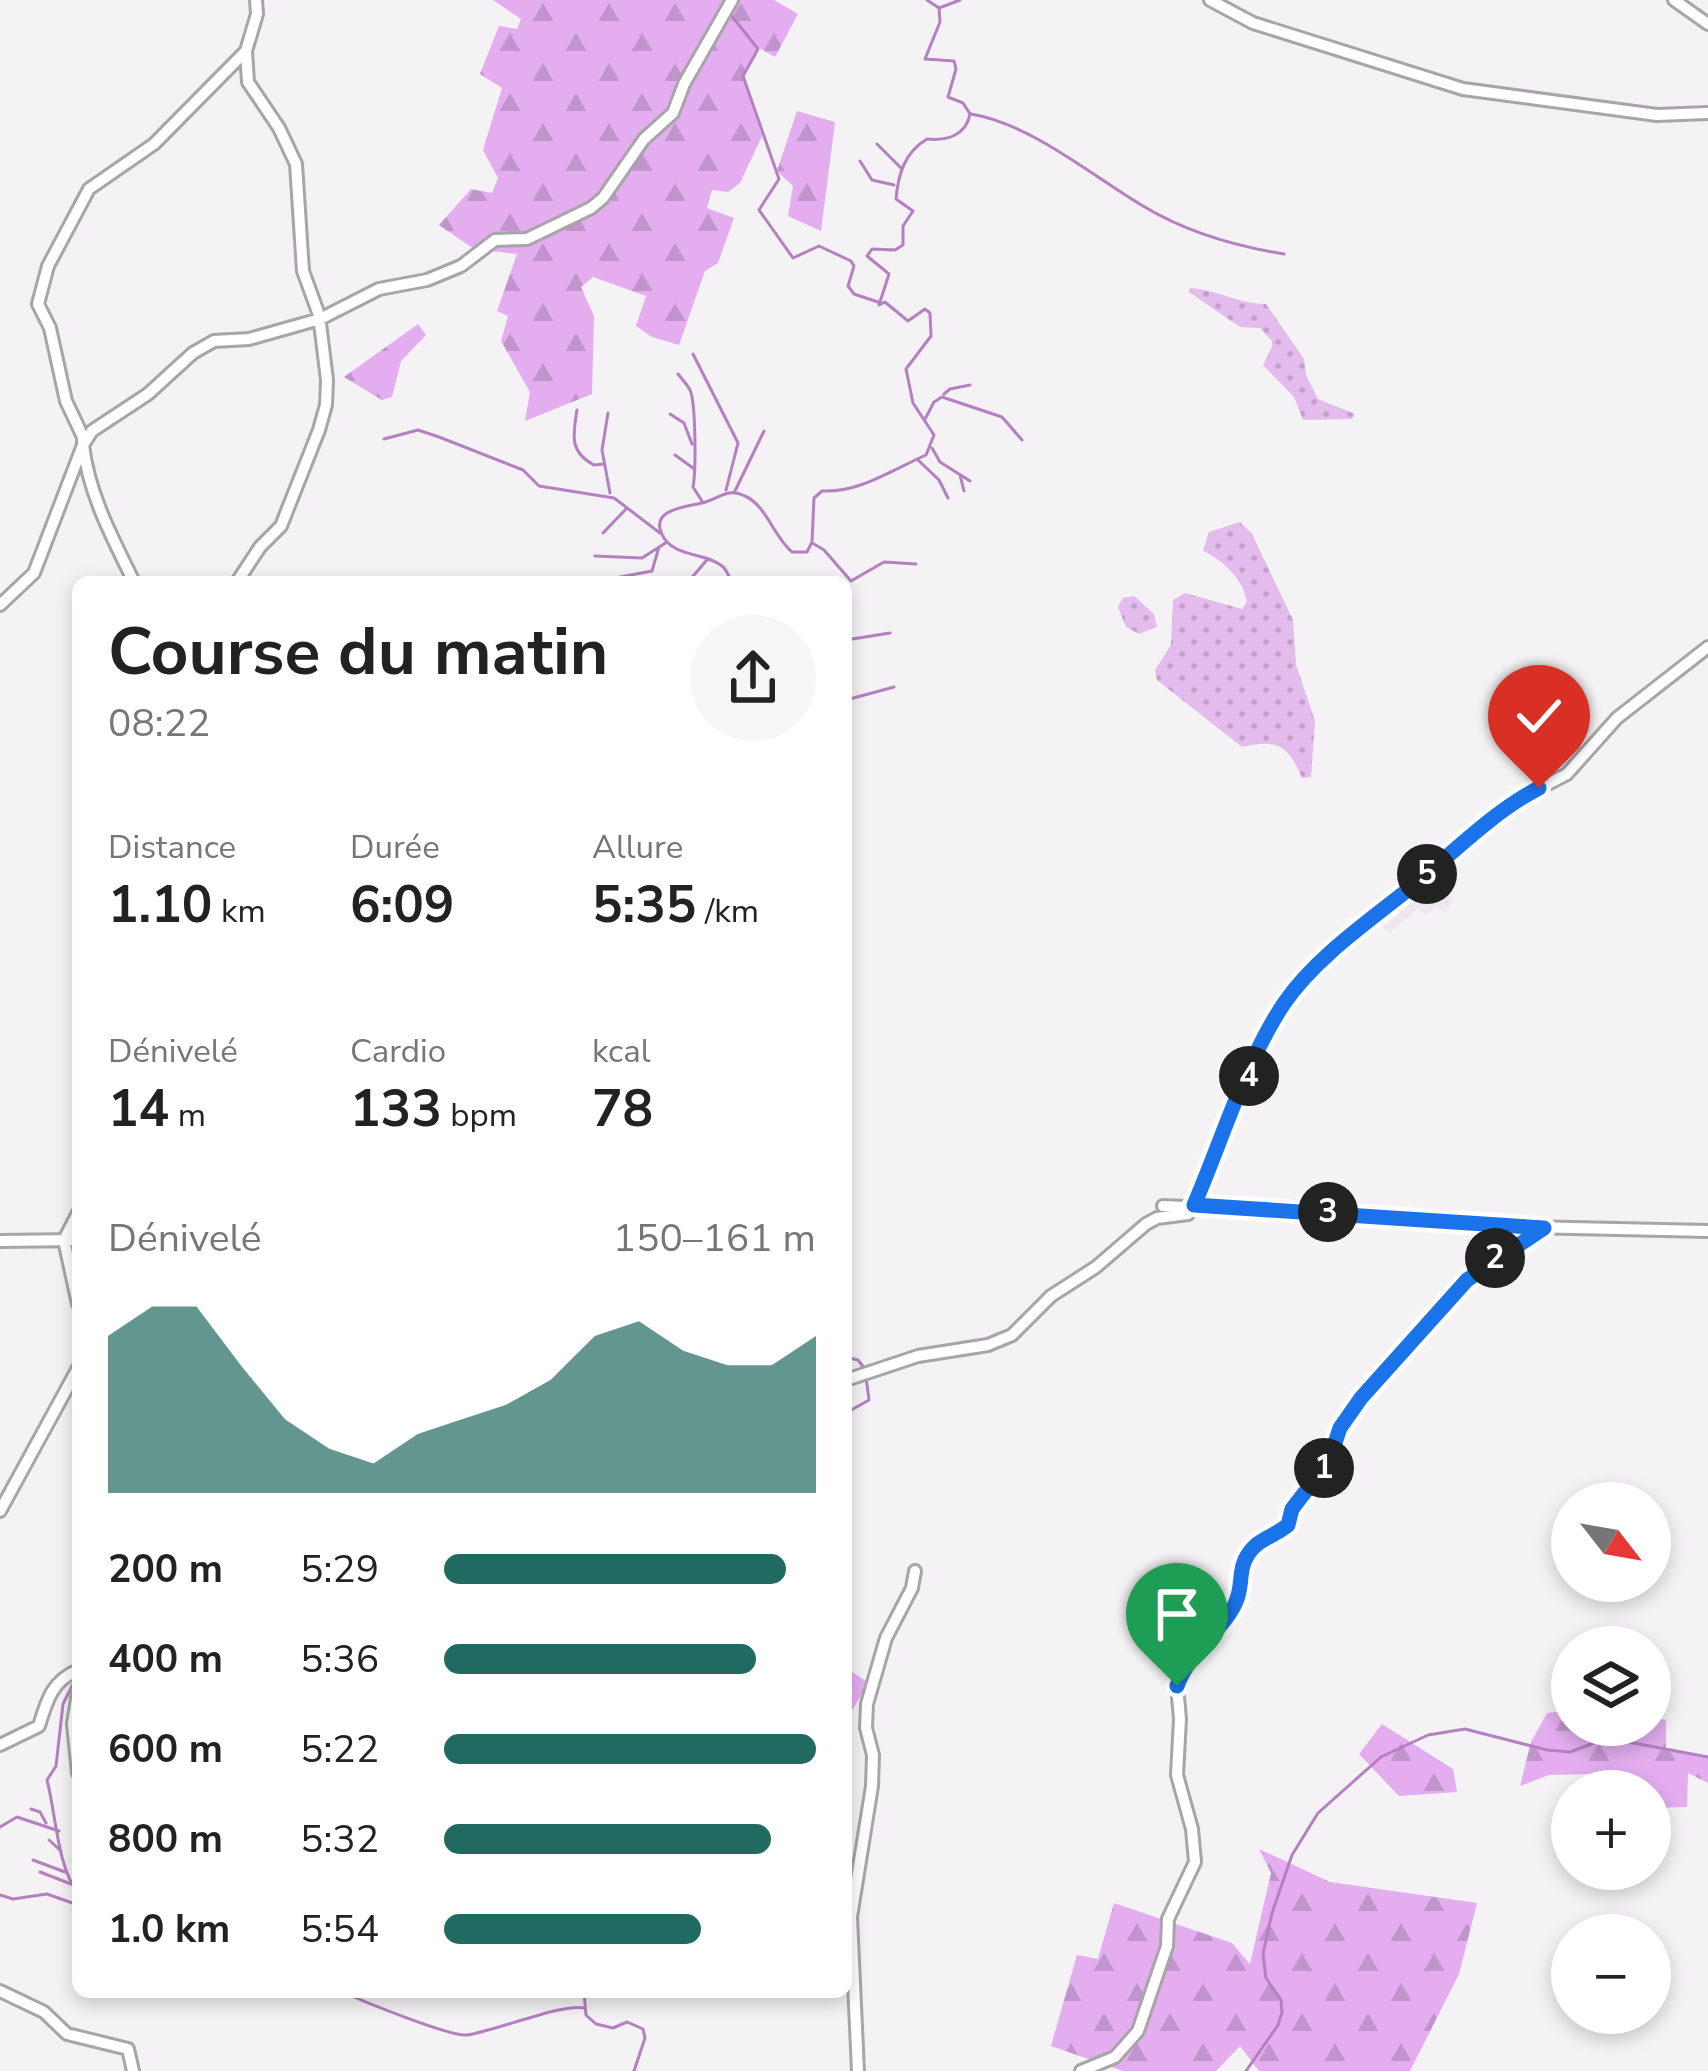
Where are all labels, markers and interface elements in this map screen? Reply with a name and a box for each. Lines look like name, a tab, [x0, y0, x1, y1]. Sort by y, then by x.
text: Course du matin	[108, 607, 608, 697]
button: share	[690, 615, 816, 741]
pin	[1488, 665, 1590, 788]
icon: check	[1506, 683, 1572, 749]
text: 08:22	[108, 697, 211, 750]
text: Distance	[108, 825, 236, 870]
text: Durée	[350, 825, 440, 870]
text: Allure	[592, 825, 683, 870]
pin: 5	[1397, 844, 1457, 904]
text: 5	[1417, 851, 1437, 896]
text: 1.10	[108, 870, 212, 940]
text: 6:09	[350, 870, 454, 940]
text: 5:35	[592, 870, 696, 940]
text: km	[212, 889, 266, 934]
text: /km	[696, 889, 759, 934]
text: Dénivelé	[108, 1029, 238, 1074]
text: Cardio	[350, 1029, 446, 1074]
text: kcal	[592, 1029, 651, 1074]
pin: 4	[1219, 1046, 1279, 1106]
text: 4	[1239, 1053, 1259, 1098]
text: 14	[108, 1074, 169, 1144]
text: 133	[350, 1074, 442, 1144]
text: 78	[592, 1074, 653, 1144]
text: m	[169, 1093, 206, 1138]
text: bpm	[442, 1093, 517, 1138]
pin: 3	[1298, 1182, 1358, 1242]
text: 3	[1318, 1189, 1338, 1234]
text: Dénivelé	[108, 1212, 262, 1265]
text: 150–161 m	[613, 1212, 816, 1265]
pin: 2	[1465, 1228, 1525, 1288]
text: 2	[1485, 1235, 1505, 1280]
pin: 1	[1294, 1438, 1354, 1498]
text: 1	[1314, 1445, 1334, 1490]
north arrow	[1551, 1482, 1671, 1602]
map controls	[1551, 1482, 1671, 2034]
text: 200 m	[108, 1543, 223, 1596]
text: 5:29	[300, 1543, 379, 1596]
pin	[1126, 1563, 1228, 1686]
icon: arrive	[1144, 1581, 1210, 1647]
button: layers	[1551, 1626, 1671, 1746]
text: 400 m	[108, 1633, 223, 1686]
text: 5:36	[300, 1633, 379, 1686]
text: 600 m	[108, 1723, 223, 1776]
text: 5:22	[300, 1723, 379, 1776]
button: +	[1551, 1770, 1671, 1890]
text: 800 m	[108, 1813, 223, 1866]
text: 5:32	[300, 1813, 379, 1866]
text: 1.0 km	[108, 1903, 230, 1956]
text: 5:54	[300, 1903, 379, 1956]
button: −	[1551, 1914, 1671, 2034]

